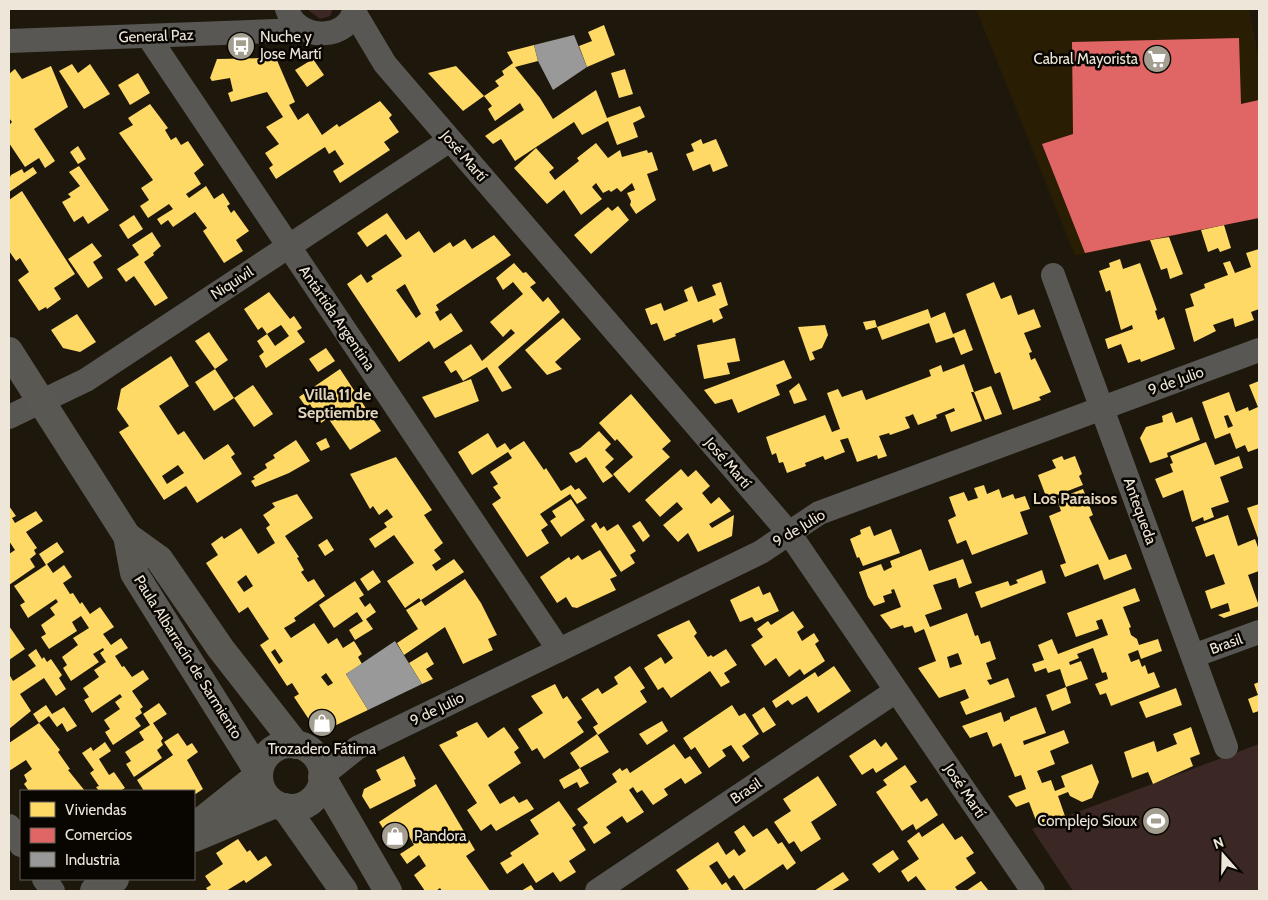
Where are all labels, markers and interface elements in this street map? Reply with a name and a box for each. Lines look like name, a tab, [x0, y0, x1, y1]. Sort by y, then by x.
street label: General Paz	[118, 26, 194, 46]
place label: Nuche y Jose Martí	[259, 28, 321, 63]
bus stop icon: Nuche y Jose Martí	[226, 31, 256, 61]
supermarket icon: Cabral Mayorista	[1142, 44, 1172, 74]
place label: Cabral Mayorista	[1033, 50, 1139, 68]
street label: José Martí	[436, 126, 491, 185]
street label: Niquivil	[207, 262, 257, 303]
street label: Antártida Argentina	[295, 262, 379, 375]
street label: 9 de Julio	[1146, 363, 1206, 399]
district label: Villa 11 de Septiembre	[298, 385, 378, 422]
street label: José Martí	[700, 433, 755, 492]
street label: Antequeda	[1120, 475, 1161, 548]
district label: Los Paraisos	[1033, 489, 1117, 508]
street label: 9 de Julio	[770, 505, 828, 551]
street label: Paula Albarracín de Sarmiento	[130, 572, 246, 742]
street label: Brasil	[1207, 630, 1245, 658]
street label: 9 de Julio	[407, 688, 467, 730]
shop icon: Trozadero Fátima	[307, 708, 337, 738]
place label: Trozadero Fátima	[268, 740, 377, 758]
street label: José Martí	[940, 760, 990, 821]
street label: Brasil	[727, 774, 765, 808]
legend	[20, 790, 195, 880]
text: Viviendas	[65, 801, 126, 819]
sports icon: Complejo Sioux	[1141, 806, 1171, 836]
place label: Complejo Sioux	[1037, 812, 1137, 830]
shop icon: Pandora	[380, 821, 410, 851]
text: Comercios	[65, 826, 132, 844]
place label: Pandora	[414, 827, 467, 845]
north arrow	[1198, 830, 1248, 880]
text: N	[1211, 833, 1226, 853]
text: Industria	[65, 851, 120, 869]

